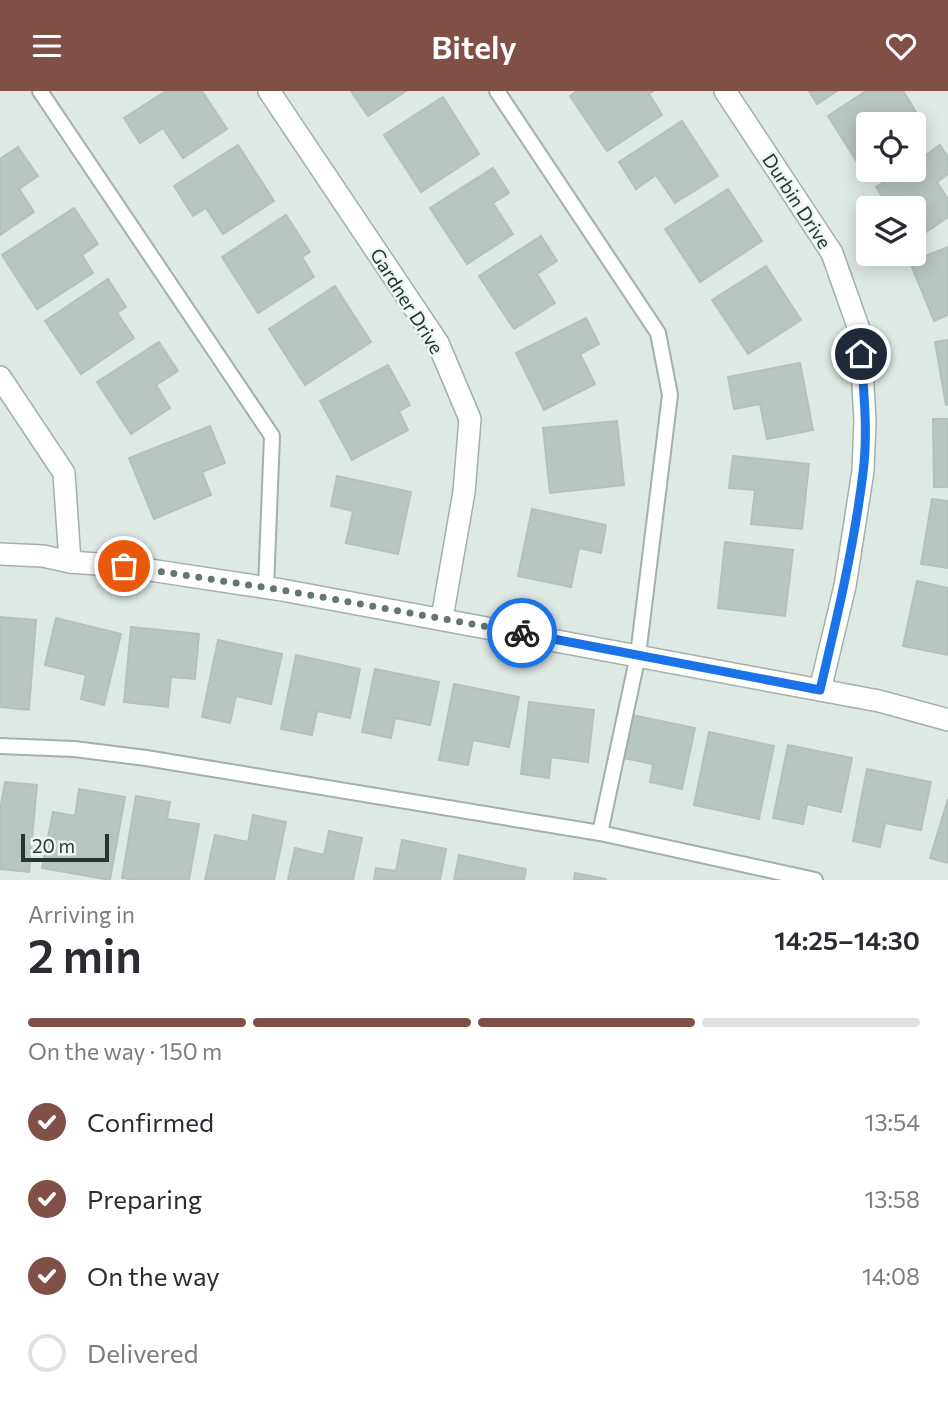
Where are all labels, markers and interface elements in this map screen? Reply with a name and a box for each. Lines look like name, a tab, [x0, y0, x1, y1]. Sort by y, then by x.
text: Bitely	[431, 26, 517, 66]
icon: menu	[28, 27, 66, 65]
icon: heart	[882, 27, 920, 65]
map controls	[856, 112, 926, 266]
button: locate	[856, 112, 926, 182]
street label: Durbin Drive	[758, 149, 837, 253]
button: layers	[856, 196, 926, 266]
street label: Gardner Drive	[366, 244, 449, 358]
pin	[831, 324, 891, 384]
icon: home	[842, 335, 880, 373]
pin	[94, 536, 154, 596]
icon: bag	[105, 547, 143, 585]
courier	[487, 598, 557, 668]
icon: bike	[503, 614, 541, 652]
scale bar	[21, 831, 108, 863]
text: 20 m	[32, 834, 75, 857]
text: Arriving in	[28, 900, 135, 928]
text: 14:25–14:30	[774, 924, 920, 955]
text: 2 min	[28, 926, 142, 982]
text: On the way · 150 m	[28, 1037, 222, 1065]
icon: check	[28, 1103, 66, 1141]
text: Confirmed	[87, 1106, 214, 1137]
text: 13:54	[865, 1108, 920, 1136]
icon: check	[28, 1180, 66, 1218]
text: Preparing	[87, 1183, 202, 1214]
text: 13:58	[864, 1185, 920, 1213]
icon: check	[28, 1257, 66, 1295]
text: On the way	[87, 1260, 220, 1291]
text: 14:08	[862, 1262, 920, 1290]
text: Delivered	[87, 1337, 198, 1368]

